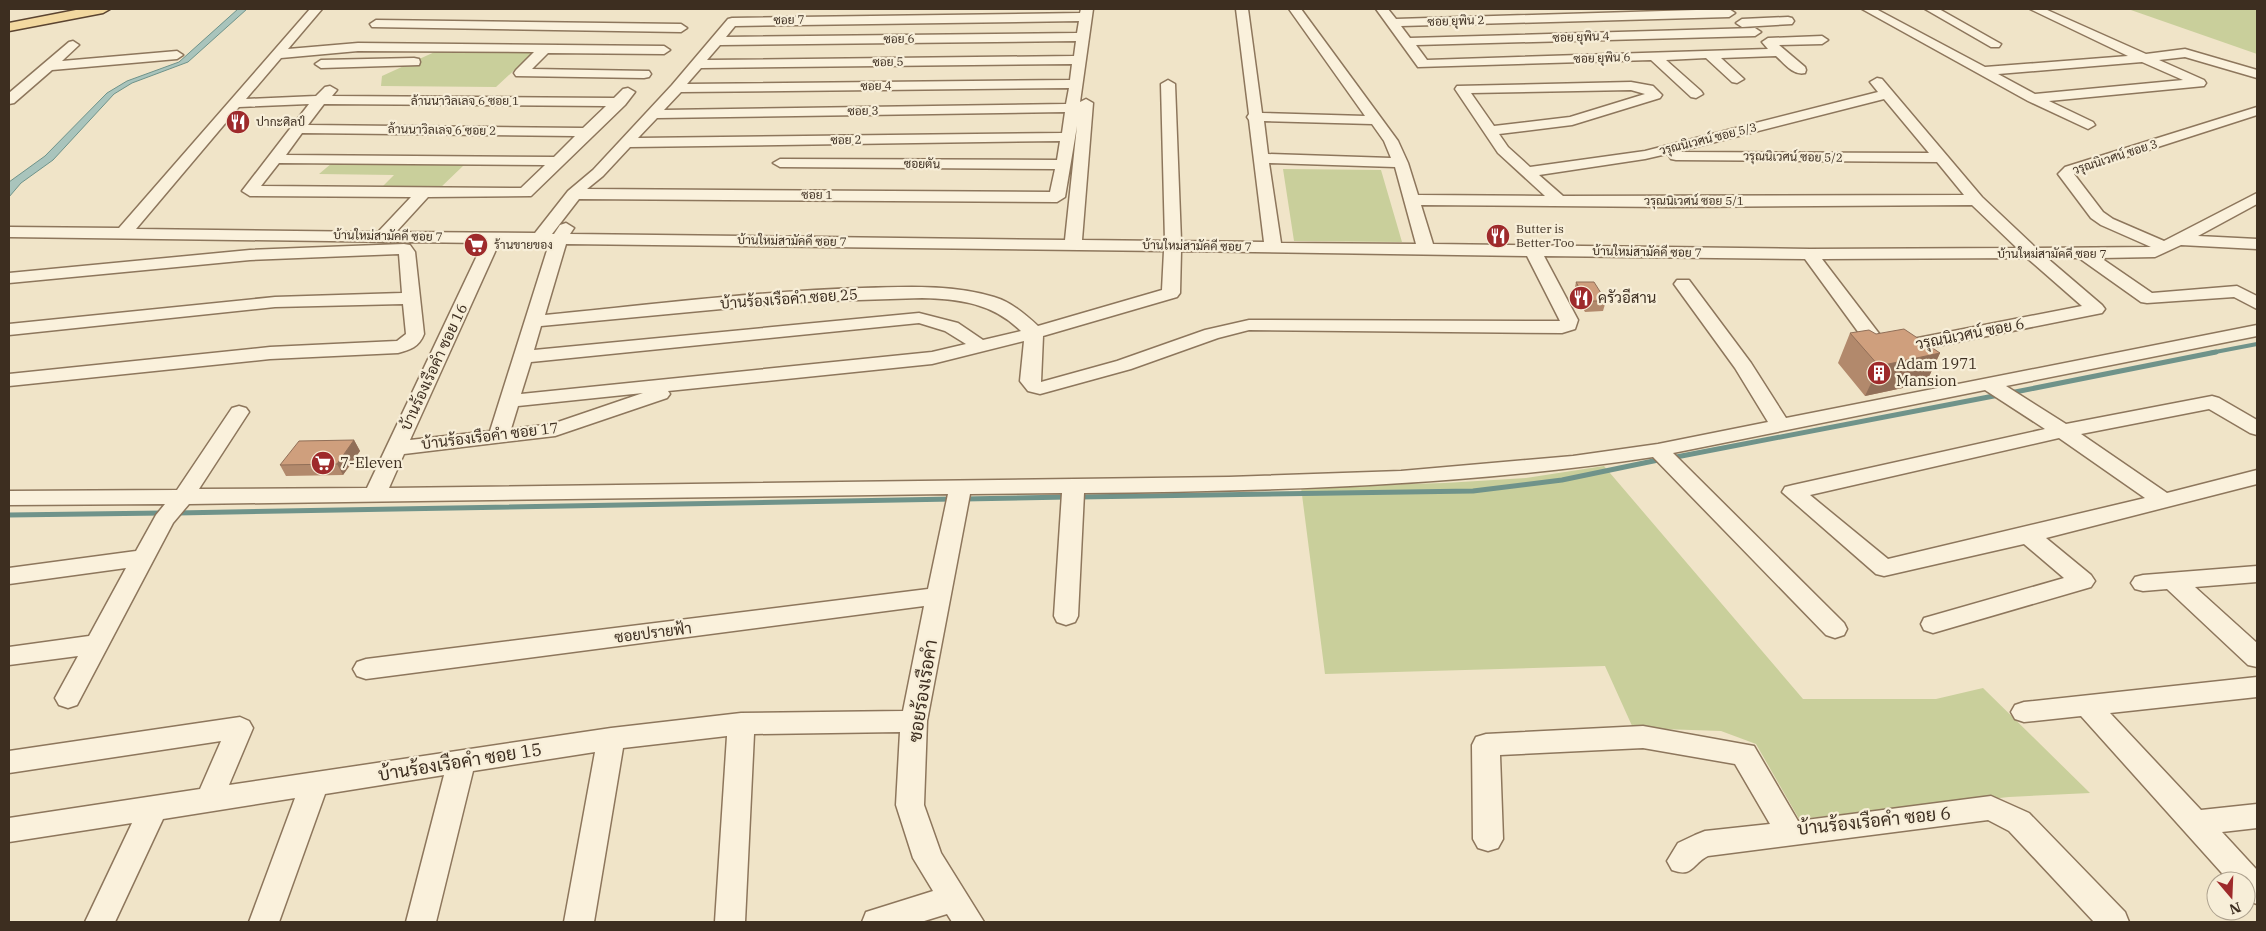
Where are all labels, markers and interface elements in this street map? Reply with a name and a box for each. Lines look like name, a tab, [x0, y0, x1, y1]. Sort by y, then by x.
street label: ซอย 7	[773, 12, 805, 27]
street label: ซอย ยุพิน 2	[1427, 12, 1485, 31]
street label: ซอย ยุพิน 4	[1552, 28, 1610, 47]
street label: ซอย 6	[883, 31, 915, 46]
street label: ซอย ยุพิน 6	[1573, 49, 1631, 68]
street label: ซอย 5	[872, 54, 904, 69]
street label: ซอย 4	[860, 78, 892, 93]
street label: ล้านนาวิลเลจ 6 ซอย 1	[411, 93, 519, 108]
street label: ซอย 3	[847, 103, 879, 118]
restaurant icon: ปากะศิลป์	[225, 109, 251, 135]
place label: ปากะศิลป์	[256, 114, 305, 129]
street label: วรุณนิเวศน์ ซอย 5/3	[1658, 119, 1759, 160]
street label: ล้านนาวิลเลจ 6 ซอย 2	[388, 121, 496, 138]
street label: ซอย 2	[830, 132, 862, 147]
street label: วรุณนิเวศน์ ซอย 3	[2071, 136, 2160, 179]
street label: วรุณนิเวศน์ ซอย 5/2	[1743, 148, 1843, 167]
street label: ซอยตัน	[904, 156, 941, 171]
street label: ซอย 1	[801, 187, 833, 202]
street label: วรุณนิเวศน์ ซอย 5/1	[1644, 193, 1744, 210]
place label: Butter is Better Too	[1516, 221, 1575, 250]
restaurant icon: Butter is Better Too	[1485, 223, 1511, 249]
street label: บ้านใหม่สามัคคี ซอย 7	[333, 227, 443, 244]
supermarket icon: ร้านขายของ	[463, 232, 489, 258]
street label: บ้านใหม่สามัคคี ซอย 7	[737, 232, 847, 249]
place label: ร้านขายของ	[494, 237, 553, 252]
street label: บ้านใหม่สามัคคี ซอย 7	[1142, 237, 1252, 254]
street label: บ้านใหม่สามัคคี ซอย 7	[1592, 243, 1702, 260]
street label: บ้านใหม่สามัคคี ซอย 7	[1997, 246, 2107, 261]
street label: บ้านร้องเรือคำ ซอย 25	[719, 284, 858, 313]
restaurant icon: ครัวอีสาน	[1568, 285, 1594, 311]
place label: ครัวอีสาน	[1598, 288, 1656, 307]
street label: บ้านร้องเรือคำ ซอย 16	[396, 300, 471, 433]
street label: วรุณนิเวศน์ ซอย 6	[1914, 314, 2026, 355]
place label: Adam 1971 Mansion	[1896, 354, 1977, 390]
building icon: Adam 1971 Mansion	[1866, 360, 1892, 386]
street label: บ้านร้องเรือคำ ซอย 17	[420, 418, 560, 453]
supermarket icon: 7-Eleven	[310, 450, 336, 476]
place label: 7-Eleven	[340, 453, 403, 472]
street label: ซอยปรายฟ้า	[613, 618, 693, 647]
street label: ซอยร้องเรือคำ	[903, 638, 942, 744]
street label: บ้านร้องเรือคำ ซอย 15	[376, 737, 544, 786]
street label: บ้านร้องเรือคำ ซอย 6	[1796, 801, 1952, 840]
north arrow	[2206, 871, 2256, 921]
text: N	[2227, 898, 2243, 919]

